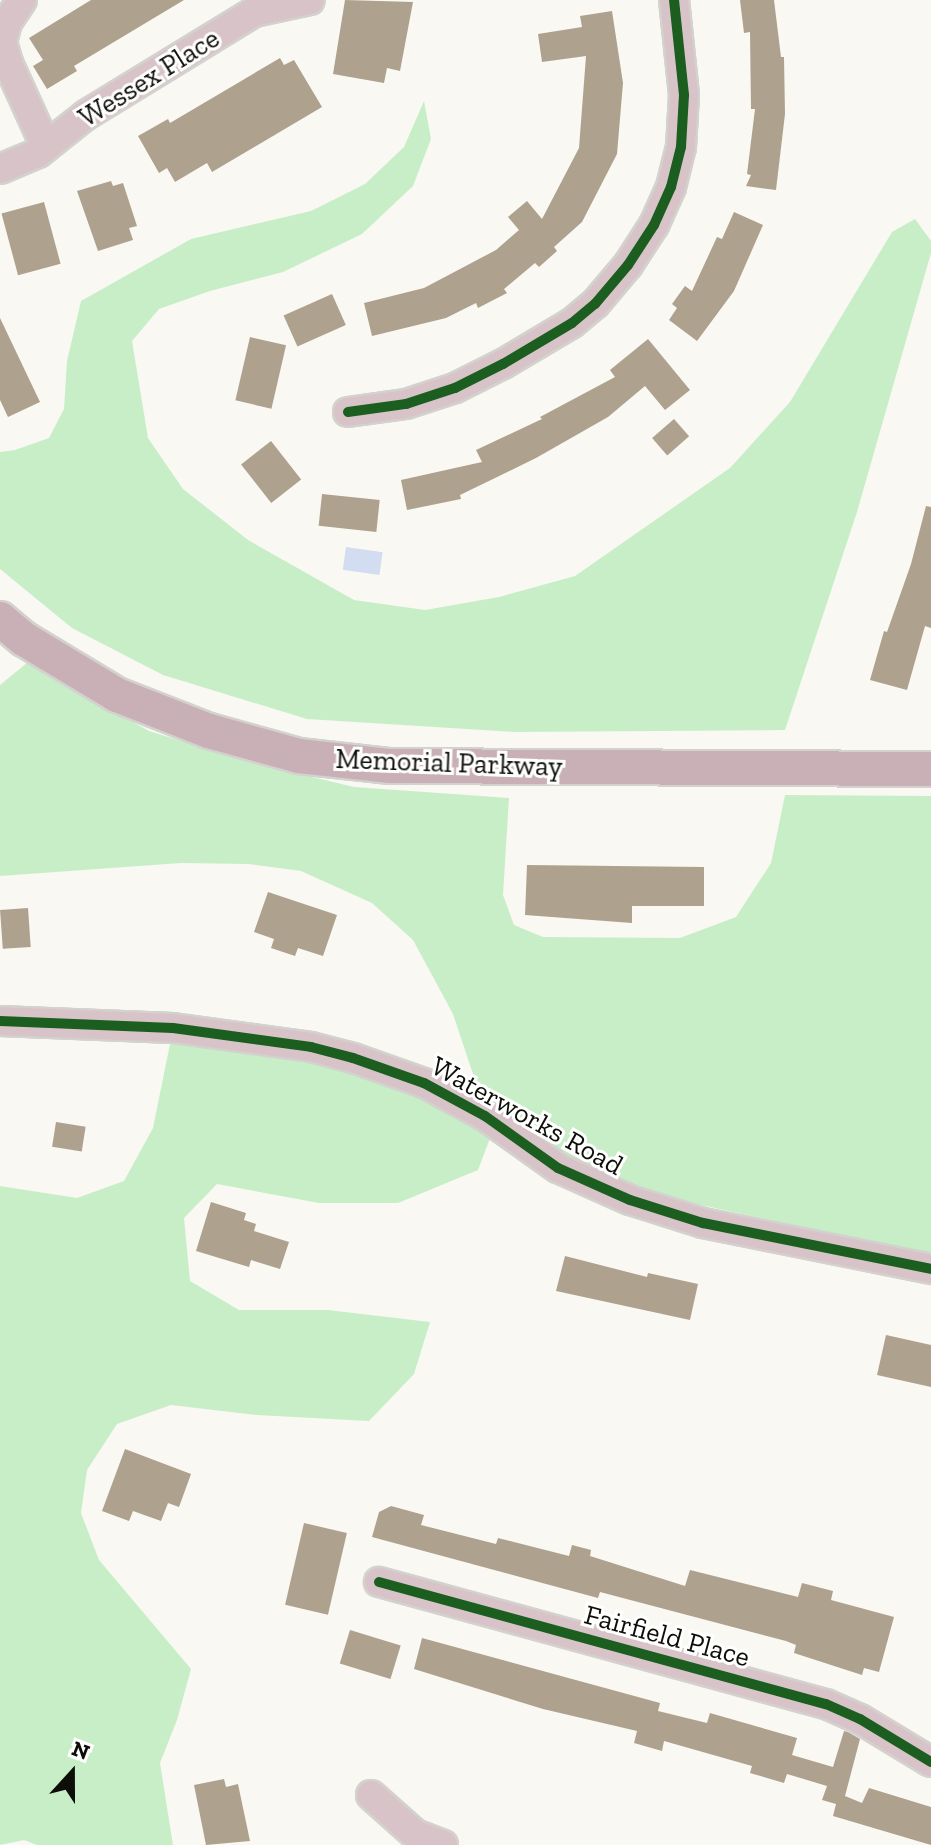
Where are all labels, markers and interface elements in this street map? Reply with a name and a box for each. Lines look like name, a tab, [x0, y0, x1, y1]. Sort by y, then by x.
street label: Wessex Place	[73, 22, 225, 134]
street label: Memorial Parkway	[335, 742, 563, 784]
street label: Waterworks Road	[425, 1049, 629, 1183]
street label: Fairfield Place	[581, 1598, 753, 1674]
north arrow	[32, 1733, 112, 1813]
text: N	[68, 1735, 93, 1766]

